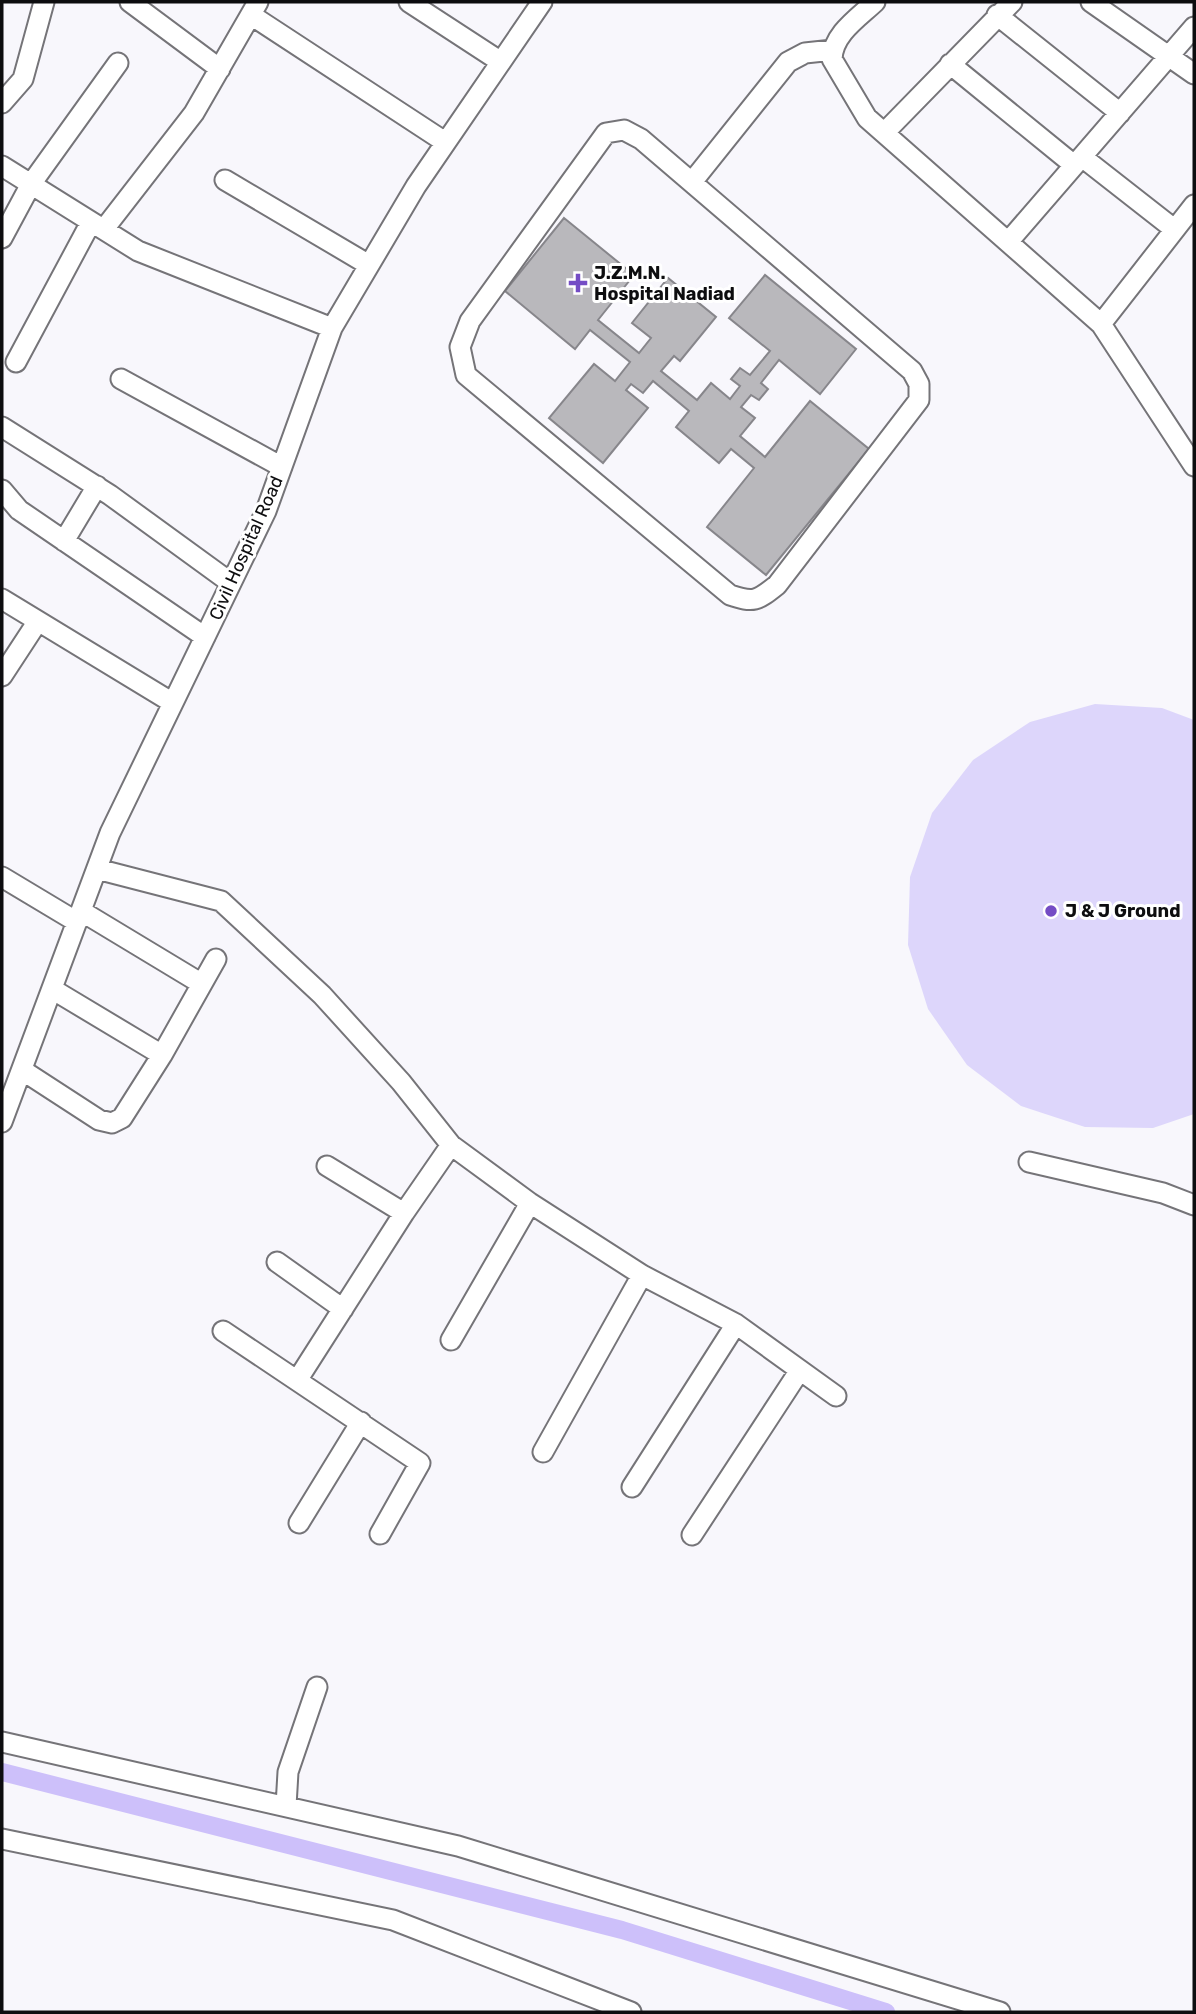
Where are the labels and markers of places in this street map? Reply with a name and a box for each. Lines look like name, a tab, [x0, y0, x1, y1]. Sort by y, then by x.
place label: J.Z.M.N. Hospital Nadiad	[594, 262, 735, 305]
marker: J.Z.M.N. Hospital Nadiad	[568, 273, 588, 293]
place label: J & J Ground	[1065, 900, 1181, 922]
marker: J & J Ground	[1043, 903, 1059, 919]

